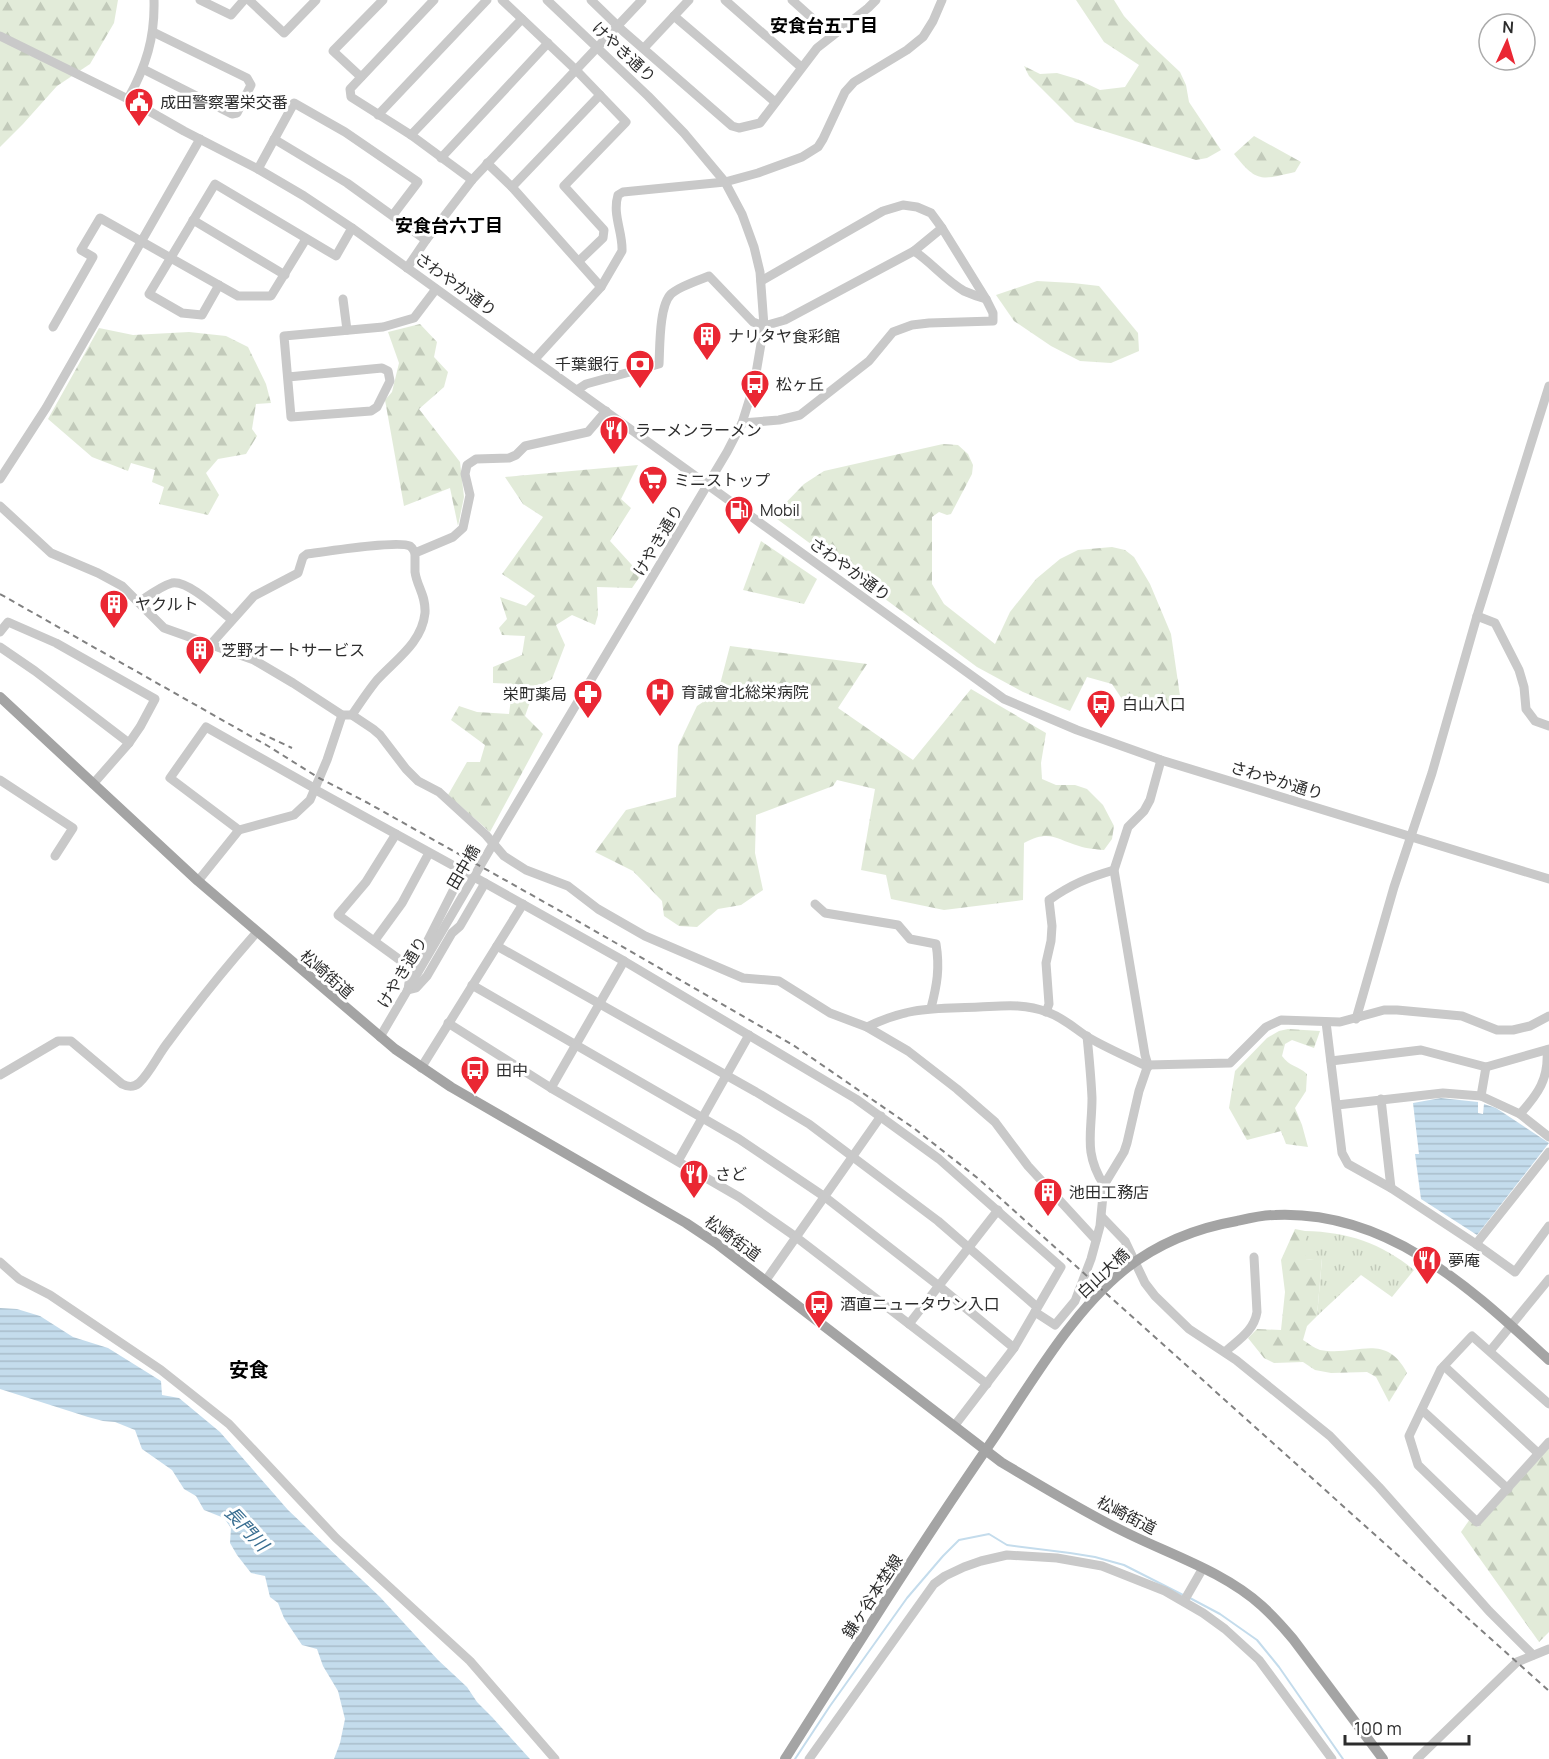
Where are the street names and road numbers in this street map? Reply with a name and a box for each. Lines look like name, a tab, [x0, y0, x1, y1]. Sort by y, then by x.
street label: けやき通り	[587, 17, 661, 87]
street label: さわやか通り	[411, 247, 501, 321]
street label: けやき通り	[628, 500, 688, 580]
street label: さわやか通り	[805, 532, 895, 606]
street label: さわやか通り	[1228, 755, 1326, 805]
street label: 田中橋	[441, 841, 485, 893]
street label: けやき通り	[372, 932, 432, 1012]
street label: 松崎街道	[296, 945, 358, 1003]
street label: 松崎街道	[701, 1210, 765, 1266]
street label: 白山大橋	[1072, 1243, 1134, 1303]
street label: 松崎街道	[1093, 1491, 1161, 1539]
street label: 鎌ヶ谷本埜線	[837, 1550, 907, 1642]

